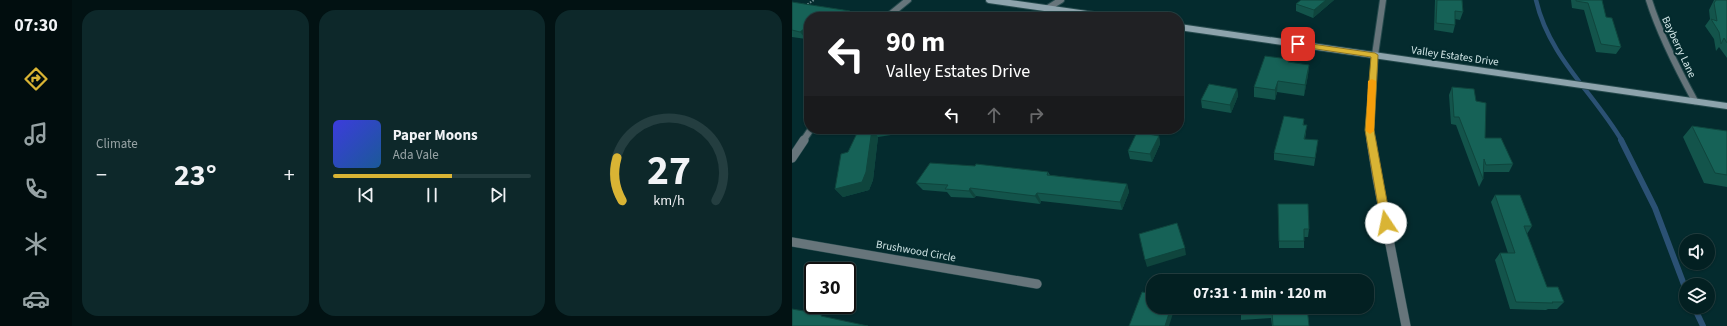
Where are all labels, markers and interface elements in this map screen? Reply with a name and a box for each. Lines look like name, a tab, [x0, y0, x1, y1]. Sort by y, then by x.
text: 07:30	[14, 13, 58, 38]
street label: Bayberry Lane	[1658, 14, 1700, 81]
text: 90 m	[886, 22, 945, 62]
pin	[1281, 27, 1315, 61]
icon: left	[820, 28, 872, 80]
icon: arrive	[1287, 33, 1309, 55]
street label: Valley Estates Drive	[1410, 42, 1500, 70]
text: Valley Estates Drive	[886, 59, 1030, 84]
icon: directions	[22, 65, 50, 93]
icon: left	[941, 104, 963, 126]
icon: ahead	[983, 104, 1005, 126]
icon: right	[1025, 104, 1047, 126]
icon: music	[22, 120, 50, 148]
text: Paper Moons	[393, 125, 478, 146]
text: Climate	[96, 135, 138, 153]
text: 27	[647, 141, 691, 201]
text: Ada Vale	[393, 146, 439, 164]
text: 23°	[174, 154, 217, 197]
text: −	[96, 159, 107, 191]
text: +	[284, 159, 295, 191]
icon: phone	[22, 175, 50, 203]
icon: previous	[355, 184, 377, 206]
icon: pause	[421, 184, 443, 206]
icon: next	[487, 184, 509, 206]
text: km/h	[653, 190, 685, 211]
position arrow	[1365, 202, 1407, 244]
icon: climate	[22, 230, 50, 258]
map controls	[1679, 234, 1715, 314]
button: sound	[1679, 234, 1715, 270]
street label: Brushwood Circle	[875, 237, 958, 266]
speed limit sign: 30	[804, 262, 856, 314]
button: layers	[1679, 278, 1715, 314]
text: 07:31 · 1 min · 120 m	[1193, 283, 1327, 304]
icon: car	[22, 285, 50, 313]

